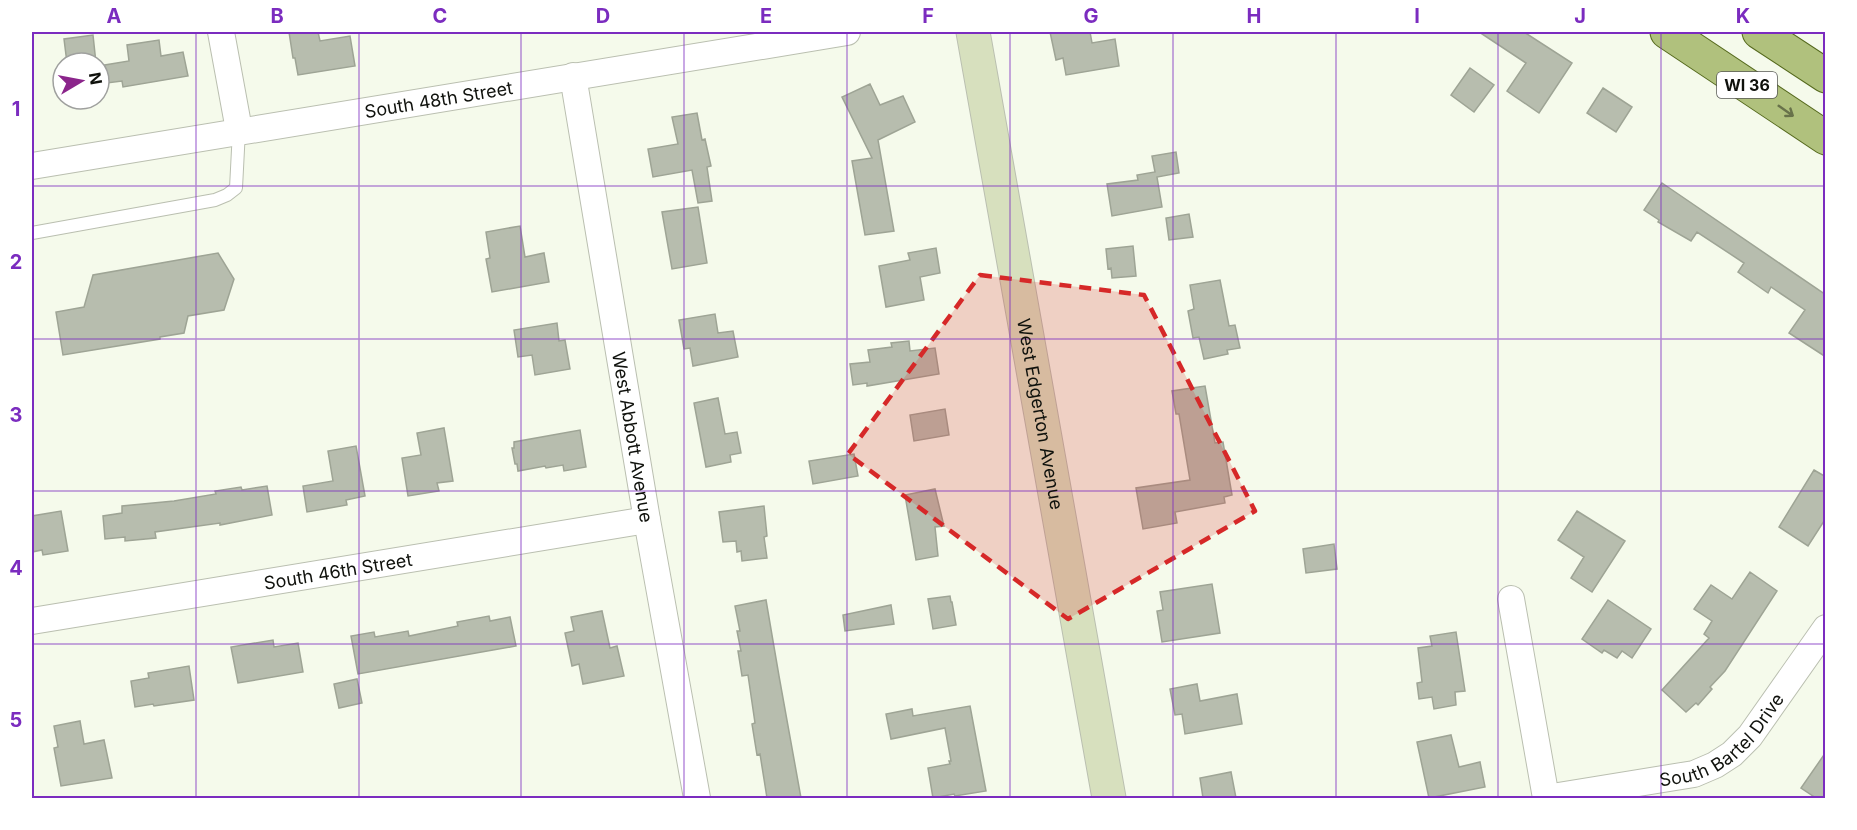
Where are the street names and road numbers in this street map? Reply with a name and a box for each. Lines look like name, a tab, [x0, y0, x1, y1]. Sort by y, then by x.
road number: WI 36	[1717, 72, 1777, 98]
street label: South 48th Street	[363, 77, 514, 122]
street label: West Edgerton Avenue	[1014, 317, 1068, 511]
street label: West Abbott Avenue	[609, 350, 658, 524]
street label: South 46th Street	[262, 548, 414, 593]
street label: South Bartel Drive	[1658, 689, 1788, 790]

